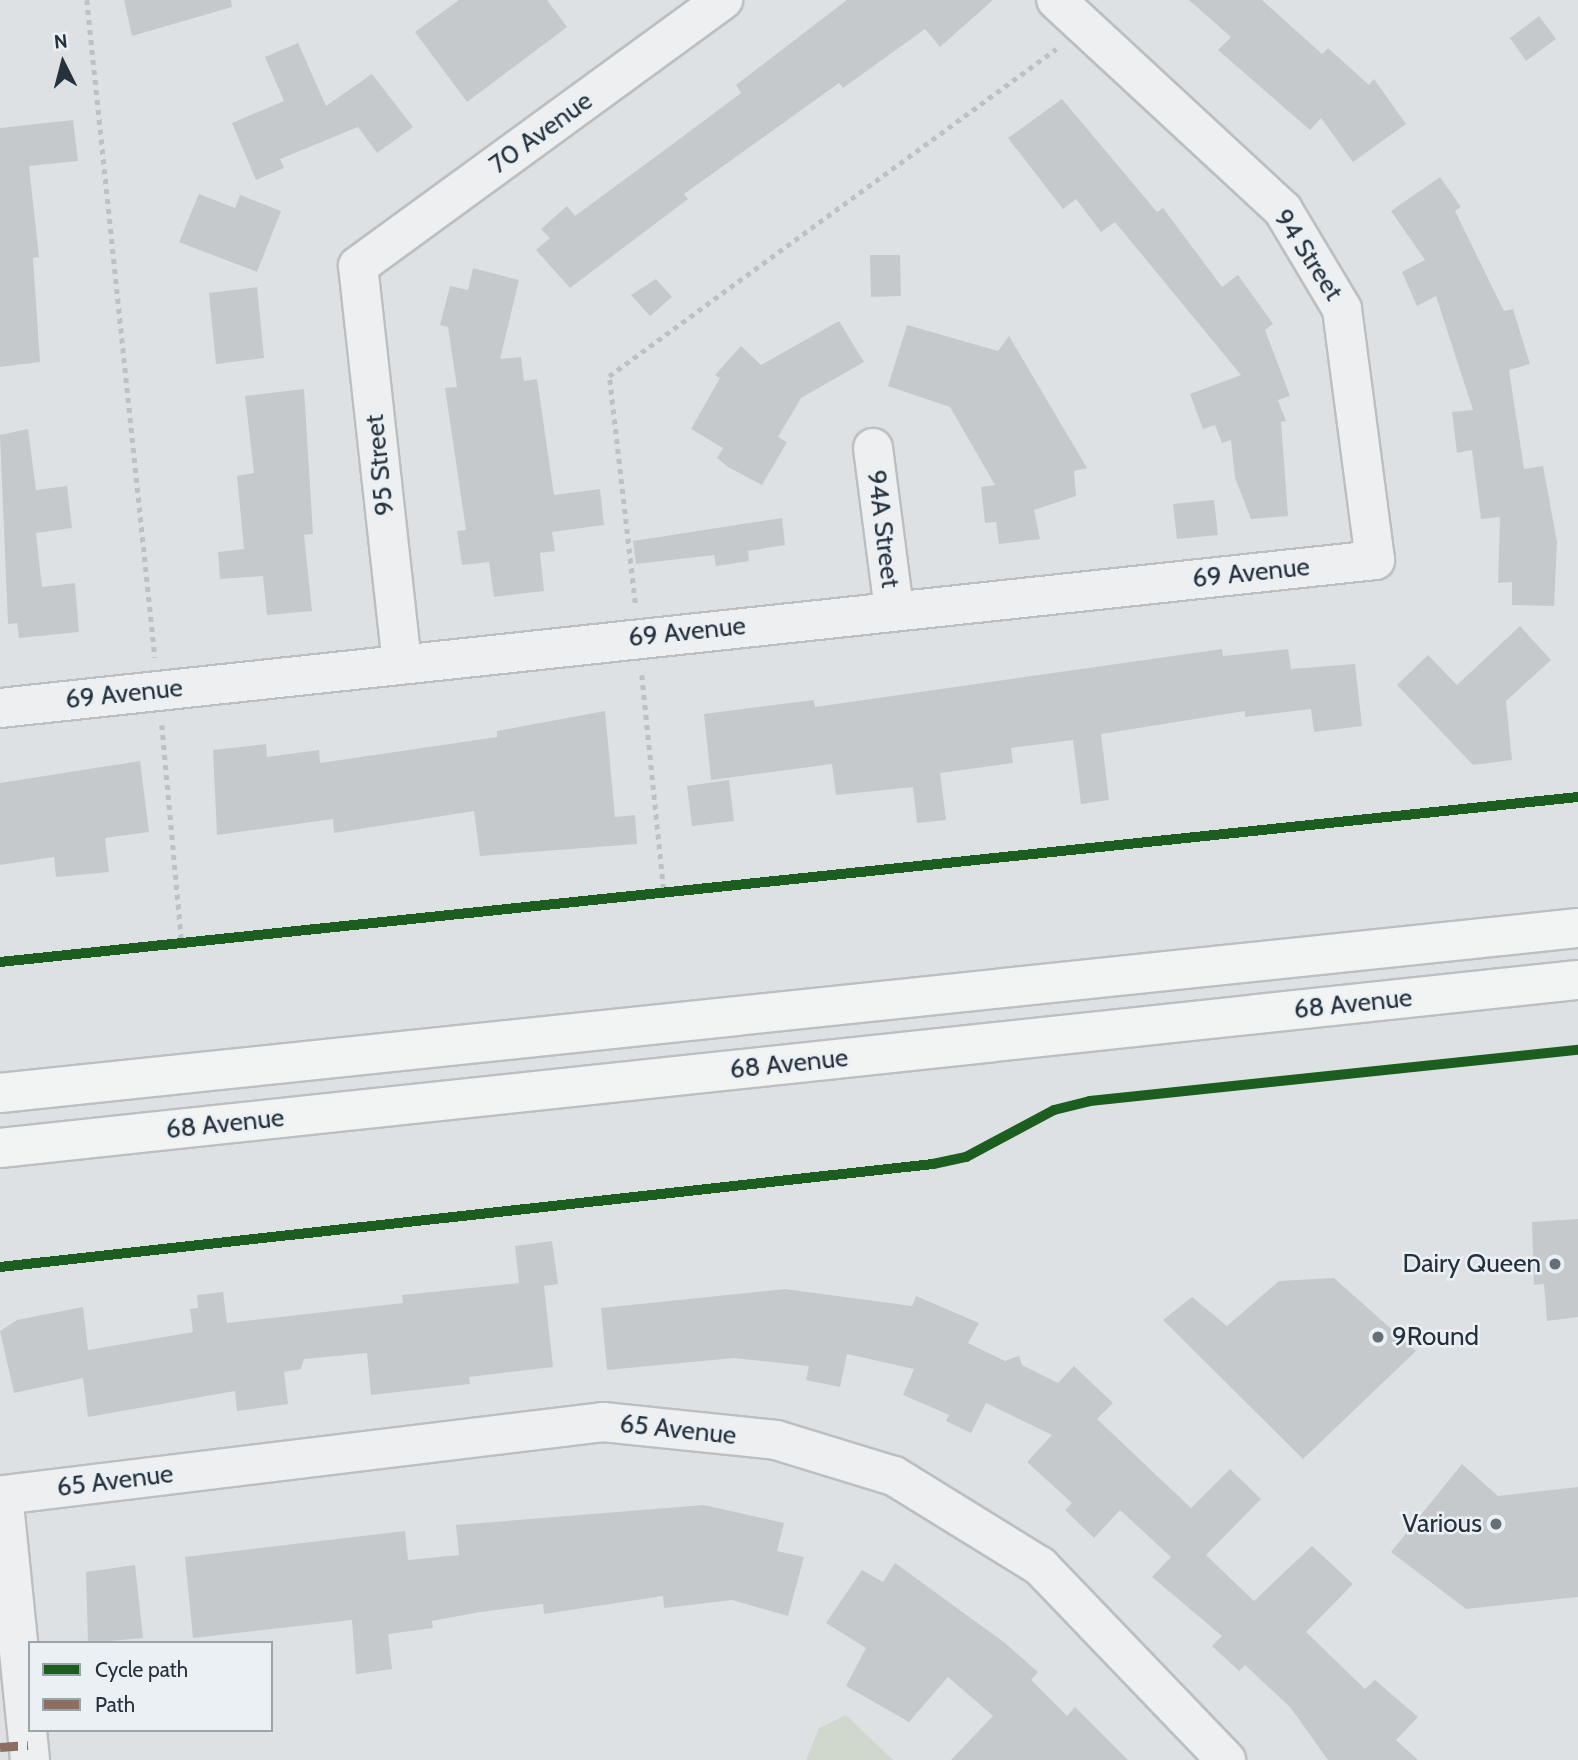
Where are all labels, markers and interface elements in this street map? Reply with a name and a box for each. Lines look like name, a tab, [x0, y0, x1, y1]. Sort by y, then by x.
north arrow	[28, 28, 98, 98]
text: N	[53, 29, 69, 54]
street label: 70 Avenue	[484, 85, 598, 181]
street label: 94 Street	[1267, 204, 1349, 306]
street label: 95 Street	[359, 413, 401, 517]
street label: 94A Street	[860, 468, 906, 590]
street label: 69 Avenue	[1191, 551, 1311, 595]
street label: 69 Avenue	[627, 610, 747, 654]
street label: 69 Avenue	[64, 672, 184, 716]
street label: 68 Avenue	[1292, 982, 1414, 1026]
street label: 68 Avenue	[728, 1042, 850, 1086]
street label: 68 Avenue	[164, 1102, 286, 1146]
place label: Dairy Queen	[1402, 1248, 1541, 1280]
marker: Dairy Queen	[1547, 1256, 1563, 1272]
place label: 9Round	[1392, 1321, 1479, 1353]
marker: 9Round	[1370, 1329, 1386, 1345]
street label: 65 Avenue	[618, 1408, 738, 1452]
street label: 65 Avenue	[55, 1458, 175, 1504]
place label: Various	[1402, 1508, 1482, 1540]
marker: Various	[1488, 1516, 1504, 1532]
legend	[28, 1641, 273, 1732]
text: Cycle path	[95, 1657, 188, 1682]
text: Path	[95, 1692, 135, 1717]

